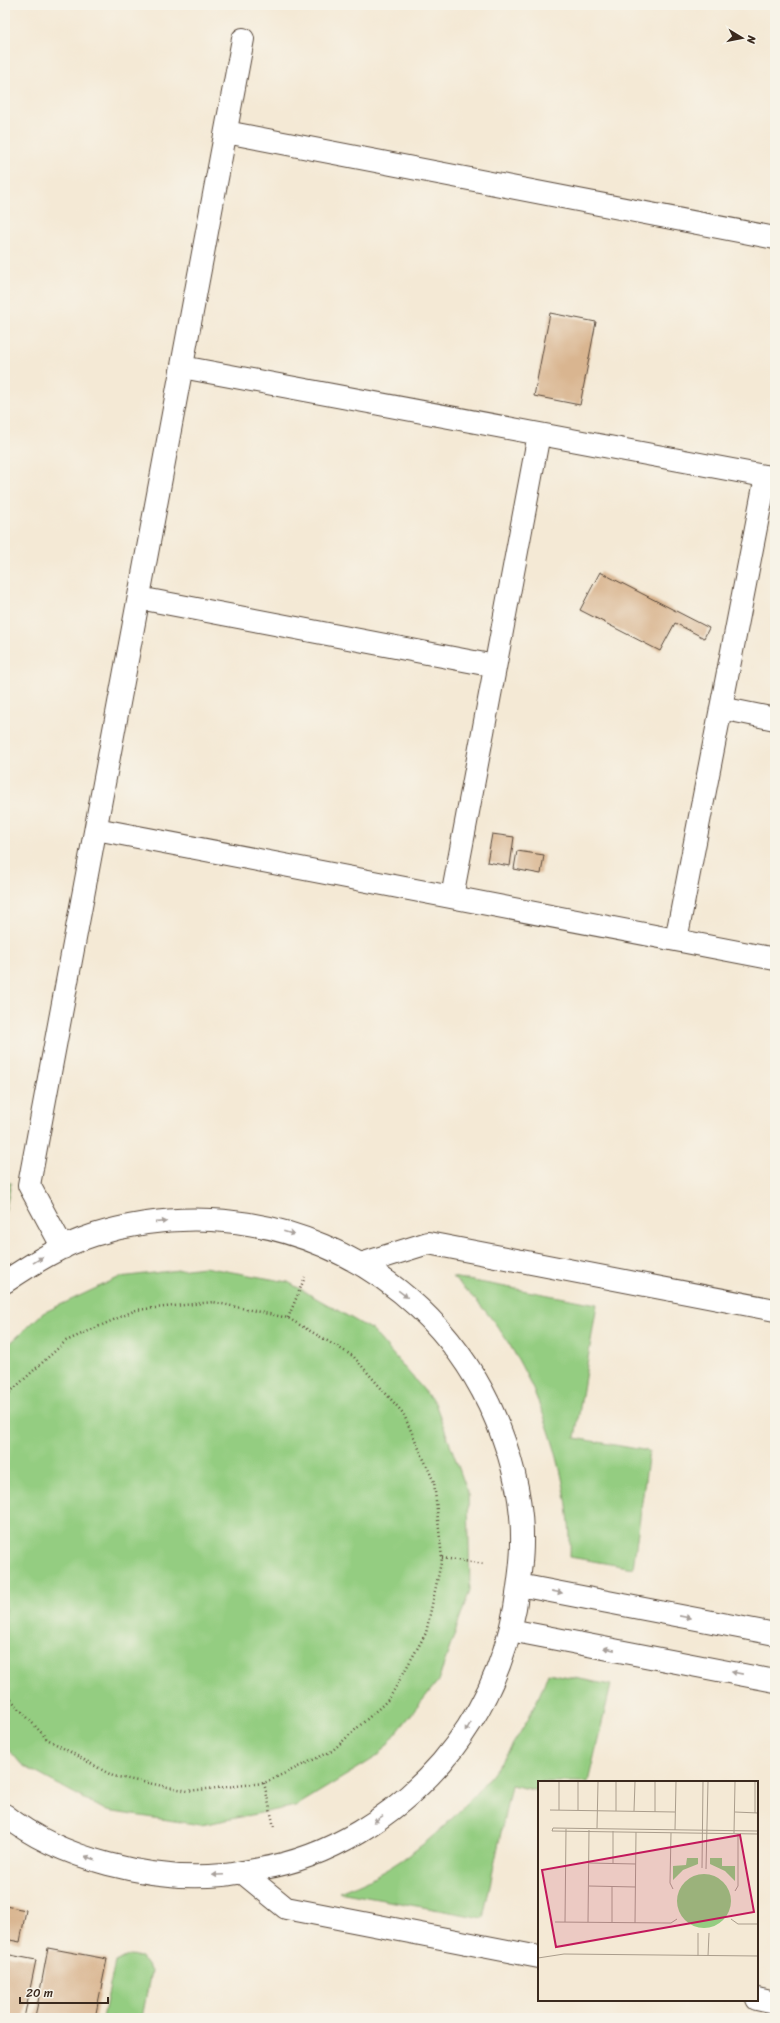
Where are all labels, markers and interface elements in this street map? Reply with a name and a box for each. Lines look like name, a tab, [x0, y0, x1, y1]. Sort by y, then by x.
north arrow	[722, 18, 762, 58]
text: N	[741, 33, 762, 45]
one-way arrow	[155, 1218, 167, 1225]
one-way arrow	[283, 1230, 295, 1236]
one-way arrow	[32, 1257, 44, 1264]
one-way arrow	[398, 1290, 408, 1298]
one-way arrow	[551, 1589, 563, 1595]
one-way arrow	[679, 1614, 691, 1620]
one-way arrow	[603, 1645, 615, 1651]
one-way arrow	[731, 1670, 743, 1676]
one-way arrow	[464, 1722, 472, 1732]
inset map	[538, 1781, 758, 2001]
one-way arrow	[372, 1816, 384, 1823]
one-way arrow	[84, 1855, 96, 1861]
one-way arrow	[212, 1872, 224, 1879]
scale bar	[20, 1979, 108, 2005]
text: 20 m	[26, 1982, 53, 2004]

